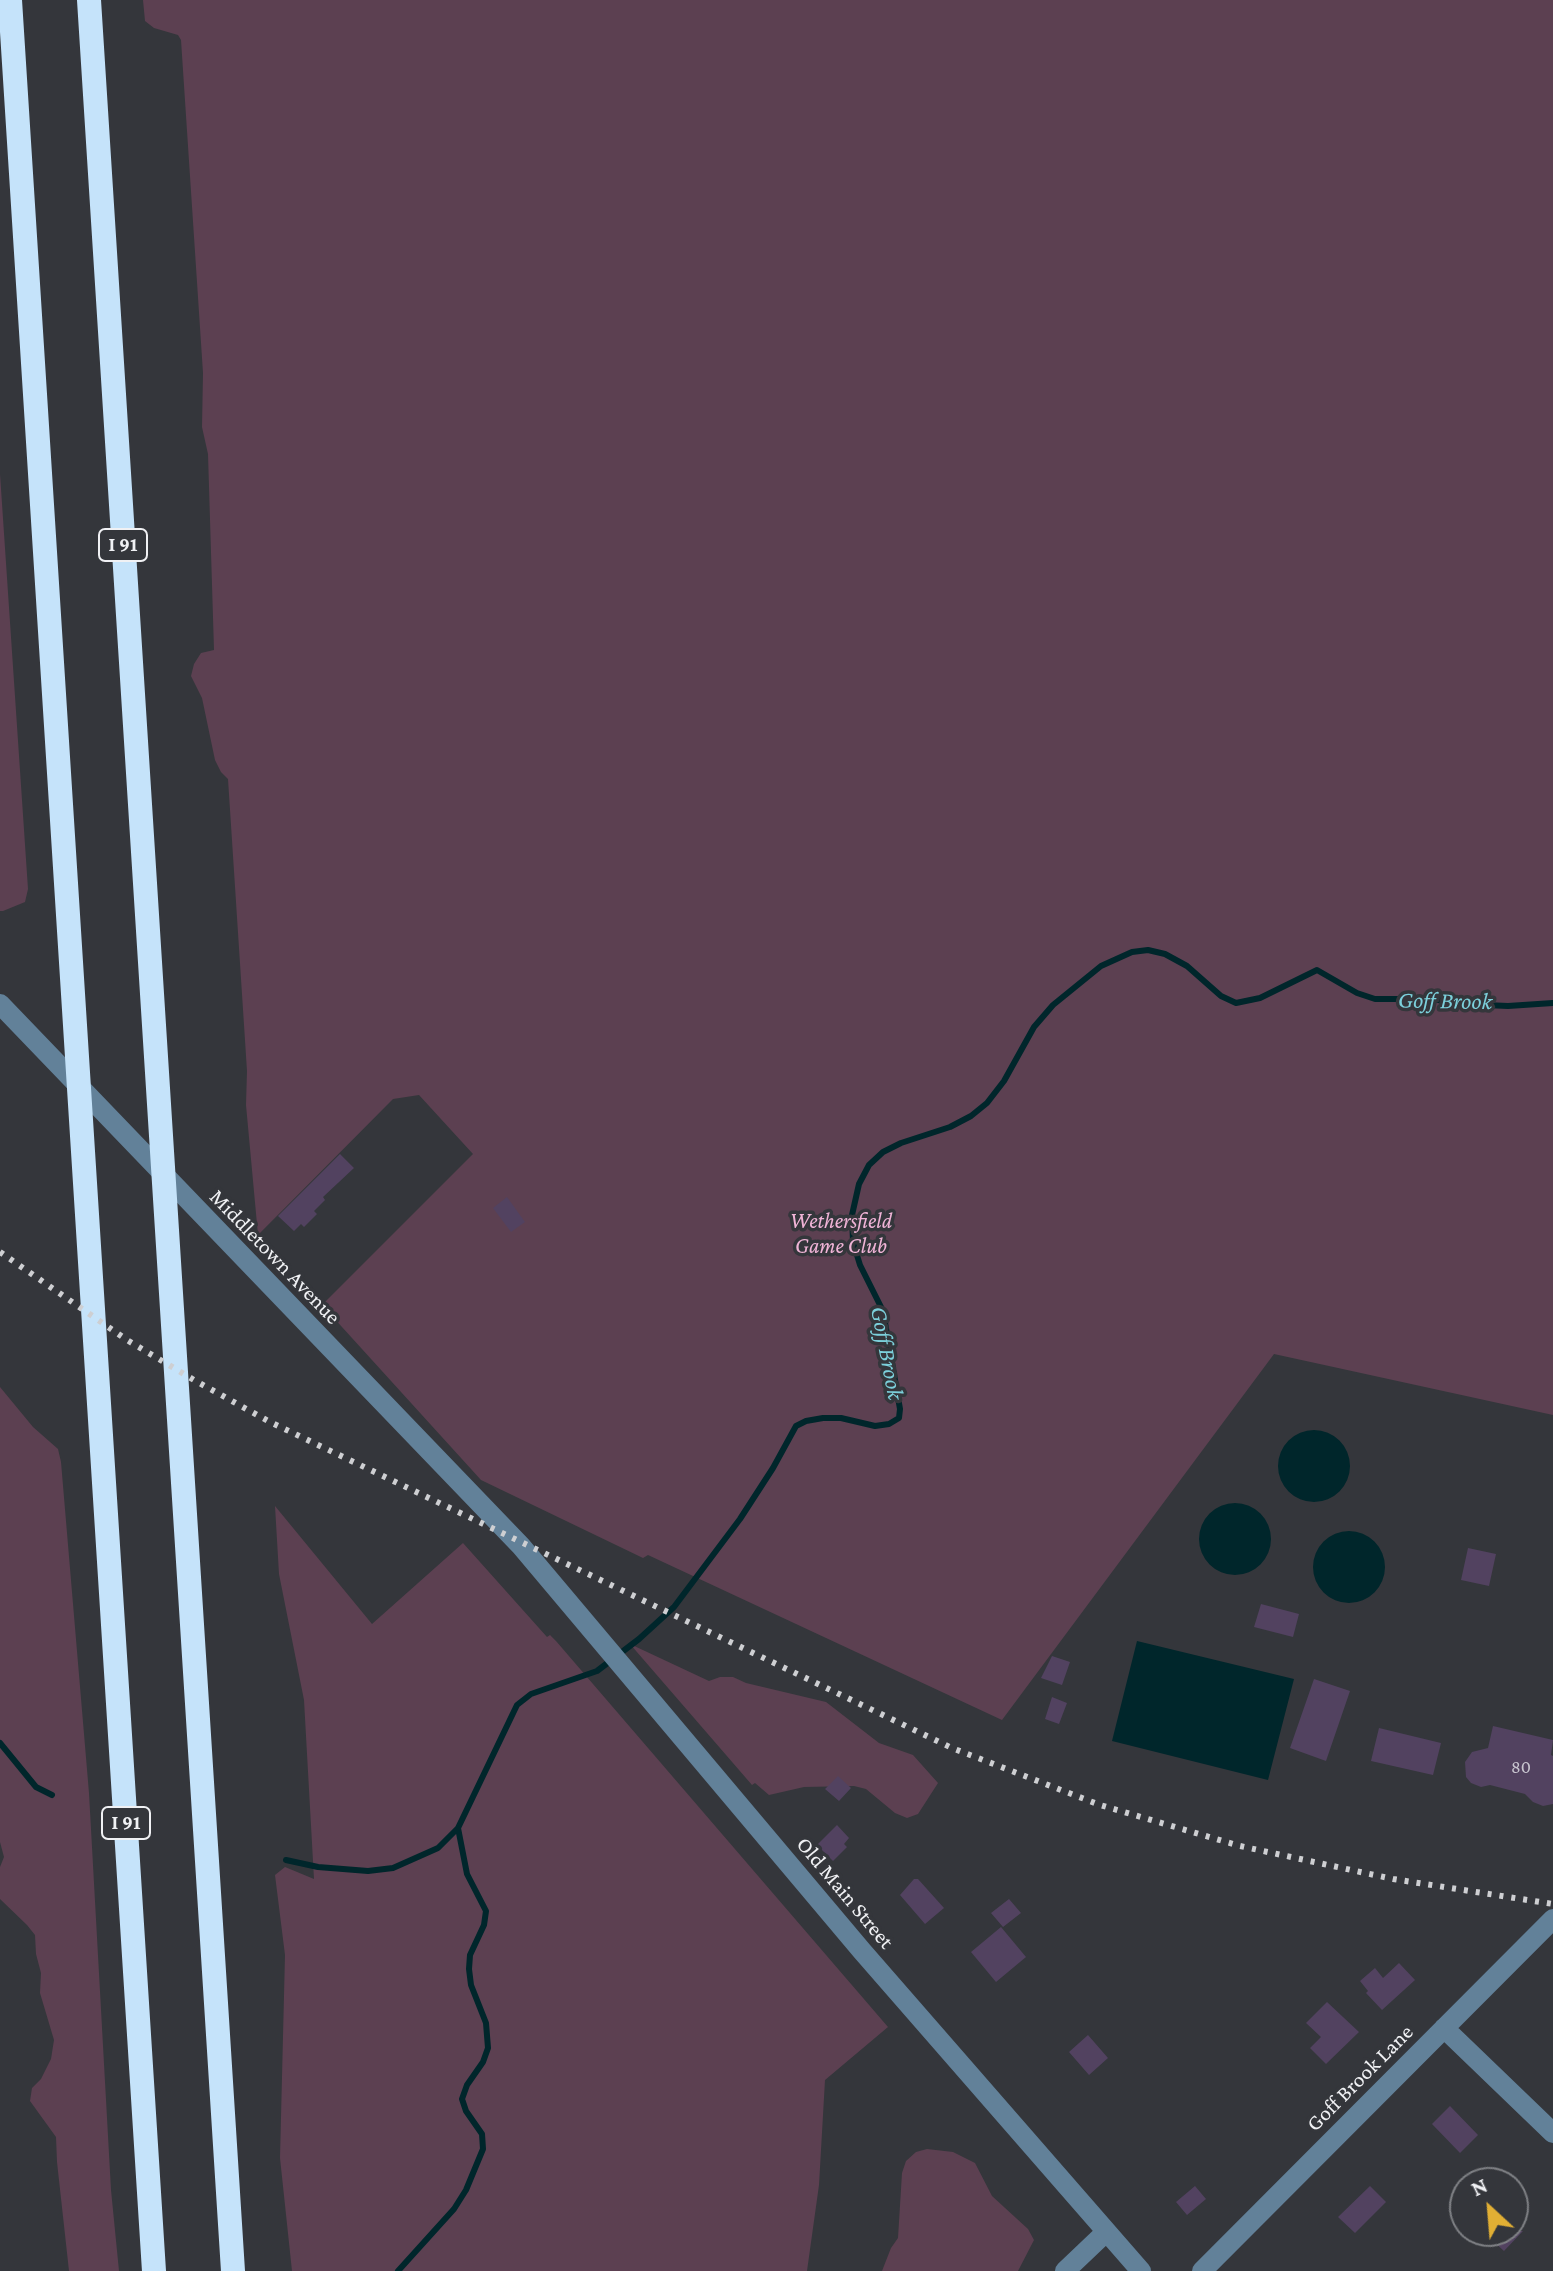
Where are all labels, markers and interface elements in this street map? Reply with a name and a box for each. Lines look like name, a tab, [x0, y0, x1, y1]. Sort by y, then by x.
road number: I 91	[99, 529, 147, 561]
water label: Goff Brook	[1398, 986, 1492, 1016]
street label: Middletown Avenue	[204, 1184, 346, 1330]
park label: Wethersfield Game Club	[790, 1208, 892, 1260]
water label: Goff Brook	[864, 1304, 910, 1402]
house number: 80	[1511, 1756, 1531, 1778]
road number: I 91	[102, 1807, 150, 1839]
street label: Old Main Street	[791, 1832, 899, 1954]
street label: Goff Brook Lane	[1301, 2019, 1419, 2137]
north arrow	[1449, 2167, 1529, 2247]
text: N	[1467, 2172, 1491, 2201]

